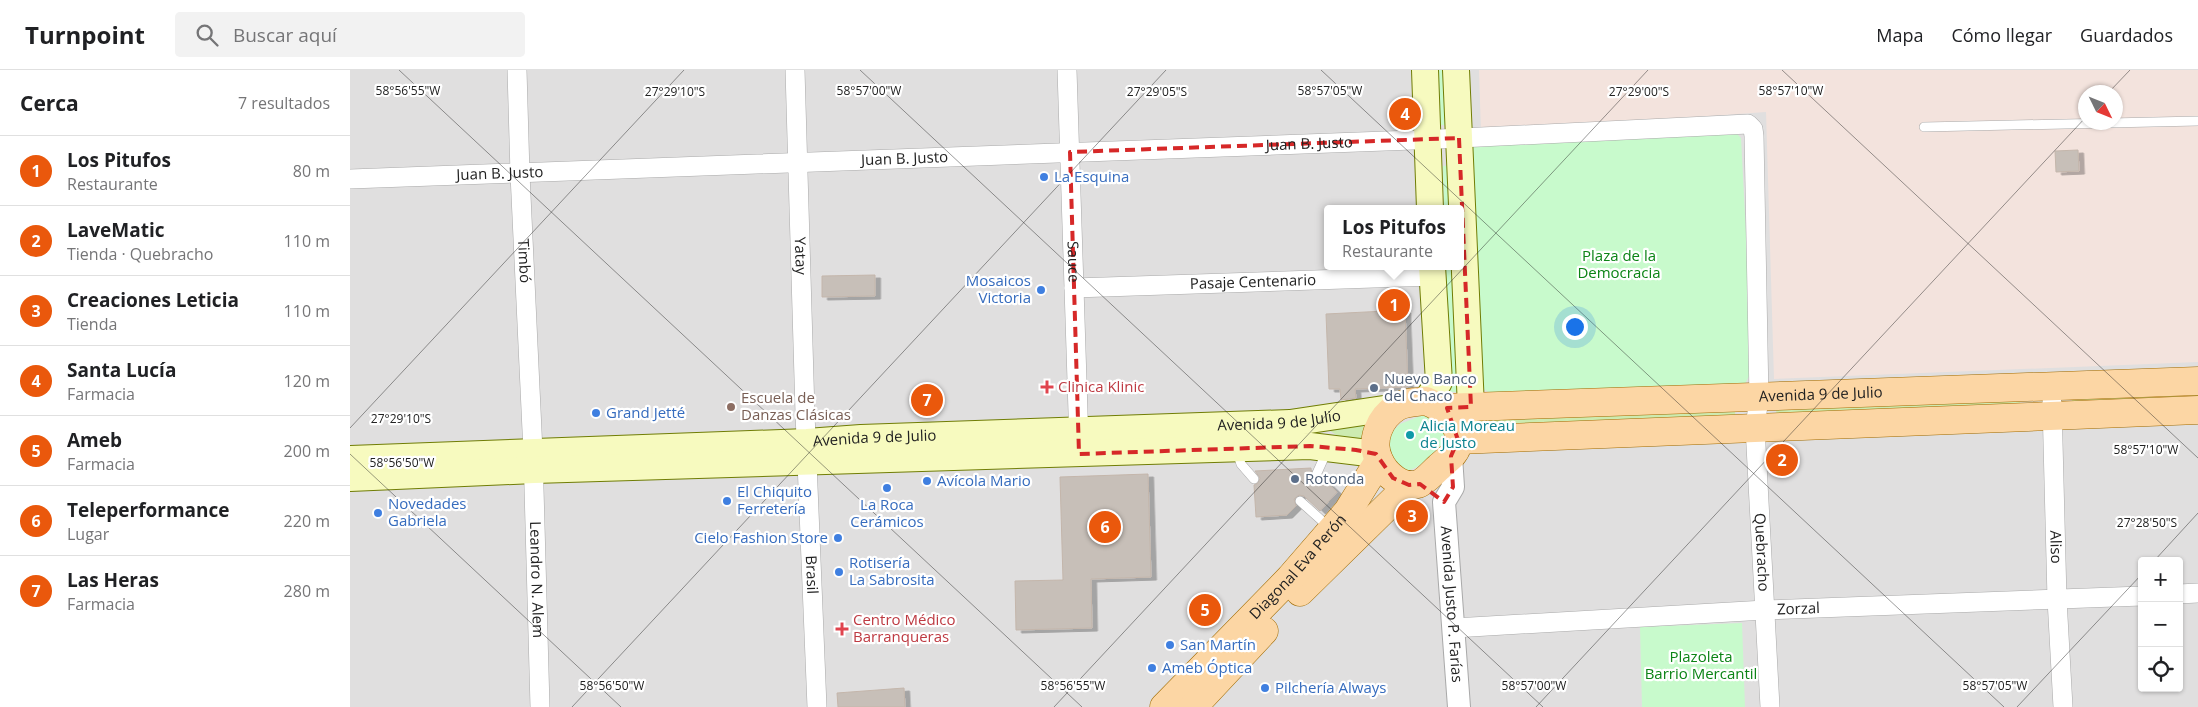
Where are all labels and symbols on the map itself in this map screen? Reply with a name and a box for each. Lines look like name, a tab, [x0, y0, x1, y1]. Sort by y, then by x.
text: 58°56'55"W	[376, 82, 440, 99]
text: 58°57'00"W	[837, 82, 901, 99]
text: 58°57'05"W	[1298, 82, 1362, 99]
text: 58°57'10"W	[1759, 82, 1823, 99]
text: 27°29'10"S	[645, 83, 705, 100]
text: 27°29'05"S	[1127, 83, 1187, 100]
text: 27°29'00"S	[1609, 83, 1669, 100]
north arrow	[2078, 85, 2123, 130]
pin: 4	[1389, 95, 1421, 133]
street label: Juan B. Justo	[1263, 131, 1353, 154]
street label: Juan B. Justo	[859, 146, 948, 169]
street label: Juan B. Justo	[454, 161, 544, 184]
place label: La Esquina	[1054, 166, 1129, 186]
marker: La Esquina	[1038, 171, 1050, 183]
street label: Yatay	[791, 237, 812, 276]
street label: Timbó	[514, 238, 536, 283]
street label: Sauce	[1064, 241, 1085, 283]
park label: Plaza de la Democracia	[1577, 245, 1661, 282]
street label: Pasaje Centenario	[1189, 269, 1316, 293]
place label: Mosaicos Victoria	[966, 270, 1031, 307]
marker: Mosaicos Victoria	[1035, 284, 1047, 296]
pin: 1	[1378, 286, 1410, 324]
your location	[1562, 314, 1588, 340]
place label: Nuevo Banco del Chaco	[1384, 368, 1477, 405]
place label: Clinica Klinic	[1058, 376, 1144, 396]
marker: Clinica Klinic	[1040, 380, 1054, 394]
pin: 7	[911, 381, 943, 419]
street label: Avenida 9 de Julio	[1759, 381, 1883, 406]
marker: Nuevo Banco del Chaco	[1368, 382, 1380, 394]
place label: Escuela de Danzas Clásicas	[741, 387, 851, 424]
marker: Escuela de Danzas Clásicas	[725, 401, 737, 413]
place label: Grand Jetté	[606, 402, 685, 422]
street label: Avenida 9 de Julio	[1217, 405, 1342, 435]
marker: Grand Jetté	[590, 407, 602, 419]
text: 27°29'10"S	[371, 410, 431, 427]
place label: Alicia Moreau de Justo	[1420, 415, 1515, 452]
street label: Avenida 9 de Julio	[812, 424, 937, 451]
marker: Alicia Moreau de Justo	[1404, 429, 1416, 441]
pin: 2	[1766, 441, 1798, 479]
text: 58°57'10"W	[2114, 441, 2178, 458]
text: 58°56'50"W	[370, 454, 434, 471]
place label: Rotonda	[1305, 468, 1364, 488]
place label: Avícola Mario	[937, 470, 1031, 490]
marker: Rotonda	[1289, 473, 1301, 485]
marker: Avícola Mario	[921, 475, 933, 487]
place label: El Chiquito Ferretería	[737, 481, 812, 518]
marker: La Roca Cerámicos	[881, 482, 893, 494]
place label: Novedades Gabriela	[388, 493, 467, 530]
place label: La Roca Cerámicos	[850, 494, 924, 531]
marker: El Chiquito Ferretería	[721, 495, 733, 507]
pin: 3	[1396, 497, 1428, 535]
marker: Novedades Gabriela	[372, 507, 384, 519]
pin: 6	[1089, 508, 1121, 546]
street label: Diagonal Eva Perón	[1244, 509, 1350, 623]
street label: Quebracho	[1751, 513, 1775, 592]
text: 27°28'50"S	[2117, 514, 2177, 531]
street label: Leandro N. Alem	[526, 521, 549, 638]
street label: Avenida Justo P. Farías	[1437, 525, 1468, 683]
place label: Cielo Fashion Store	[694, 527, 828, 547]
street label: Aliso	[2046, 530, 2067, 564]
marker: Cielo Fashion Store	[832, 532, 844, 544]
place label: Rotisería La Sabrosita	[849, 552, 935, 589]
street label: Brasil	[802, 555, 823, 595]
marker: Rotisería La Sabrosita	[833, 566, 845, 578]
pin: 5	[1189, 591, 1221, 629]
street label: Zorzal	[1777, 597, 1820, 619]
place label: Centro Médico Barranqueras	[853, 609, 956, 646]
marker: Centro Médico Barranqueras	[835, 622, 849, 636]
place label: San Martín	[1180, 634, 1256, 654]
marker: San Martín	[1164, 639, 1176, 651]
park label: Plazoleta Barrio Mercantil	[1645, 646, 1757, 683]
place label: Ameb Óptica	[1162, 657, 1252, 677]
marker: Ameb Óptica	[1146, 662, 1158, 674]
text: 58°56'50"W	[580, 677, 644, 694]
text: 58°56'55"W	[1041, 677, 1105, 694]
place label: Pilchería Always	[1275, 677, 1386, 697]
text: 58°57'00"W	[1502, 677, 1566, 694]
text: 58°57'05"W	[1963, 677, 2027, 694]
marker: Pilchería Always	[1259, 682, 1271, 694]

